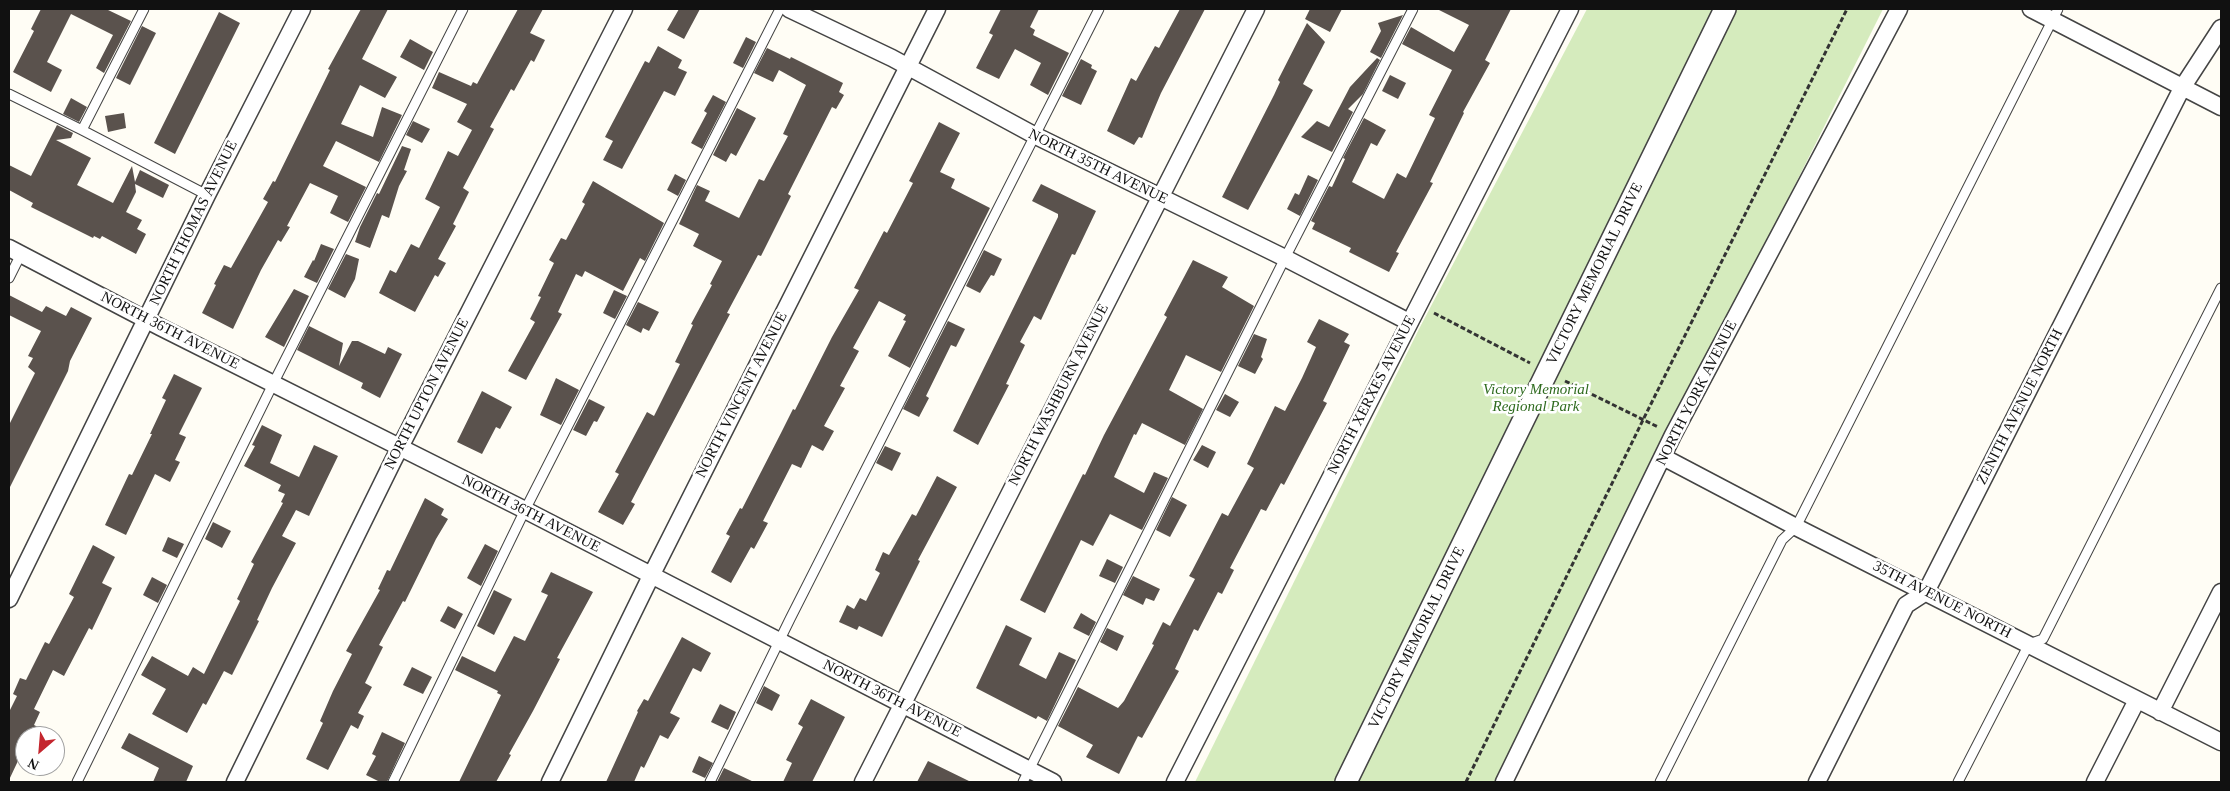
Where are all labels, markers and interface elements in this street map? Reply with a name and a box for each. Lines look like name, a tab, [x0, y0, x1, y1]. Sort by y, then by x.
street label: NORTH 35TH AVENUE	[1025, 125, 1171, 209]
street label: NORTH THOMAS AVENUE	[146, 138, 242, 308]
street label: VICTORY MEMORIAL DRIVE	[1543, 180, 1647, 368]
street label: NORTH 36TH AVENUE	[98, 288, 242, 374]
street label: NORTH WASHBURN AVENUE	[1005, 301, 1113, 489]
street label: NORTH VINCENT AVENUE	[692, 309, 792, 481]
street label: NORTH XERXES AVENUE	[1324, 312, 1420, 478]
street label: NORTH UPTON AVENUE	[381, 315, 473, 473]
street label: NORTH YORK AVENUE	[1653, 317, 1741, 469]
street label: ZENITH AVENUE NORTH	[1973, 326, 2067, 488]
park label: Victory Memorial Regional Park	[1483, 381, 1589, 416]
street label: NORTH 36TH AVENUE	[459, 471, 603, 557]
street label: VICTORY MEMORIAL DRIVE	[1365, 544, 1469, 732]
street label: 35TH AVENUE NORTH	[1870, 557, 2014, 643]
street label: NORTH 36TH AVENUE	[820, 656, 964, 742]
north arrow	[15, 726, 65, 776]
text: N	[26, 755, 41, 773]

